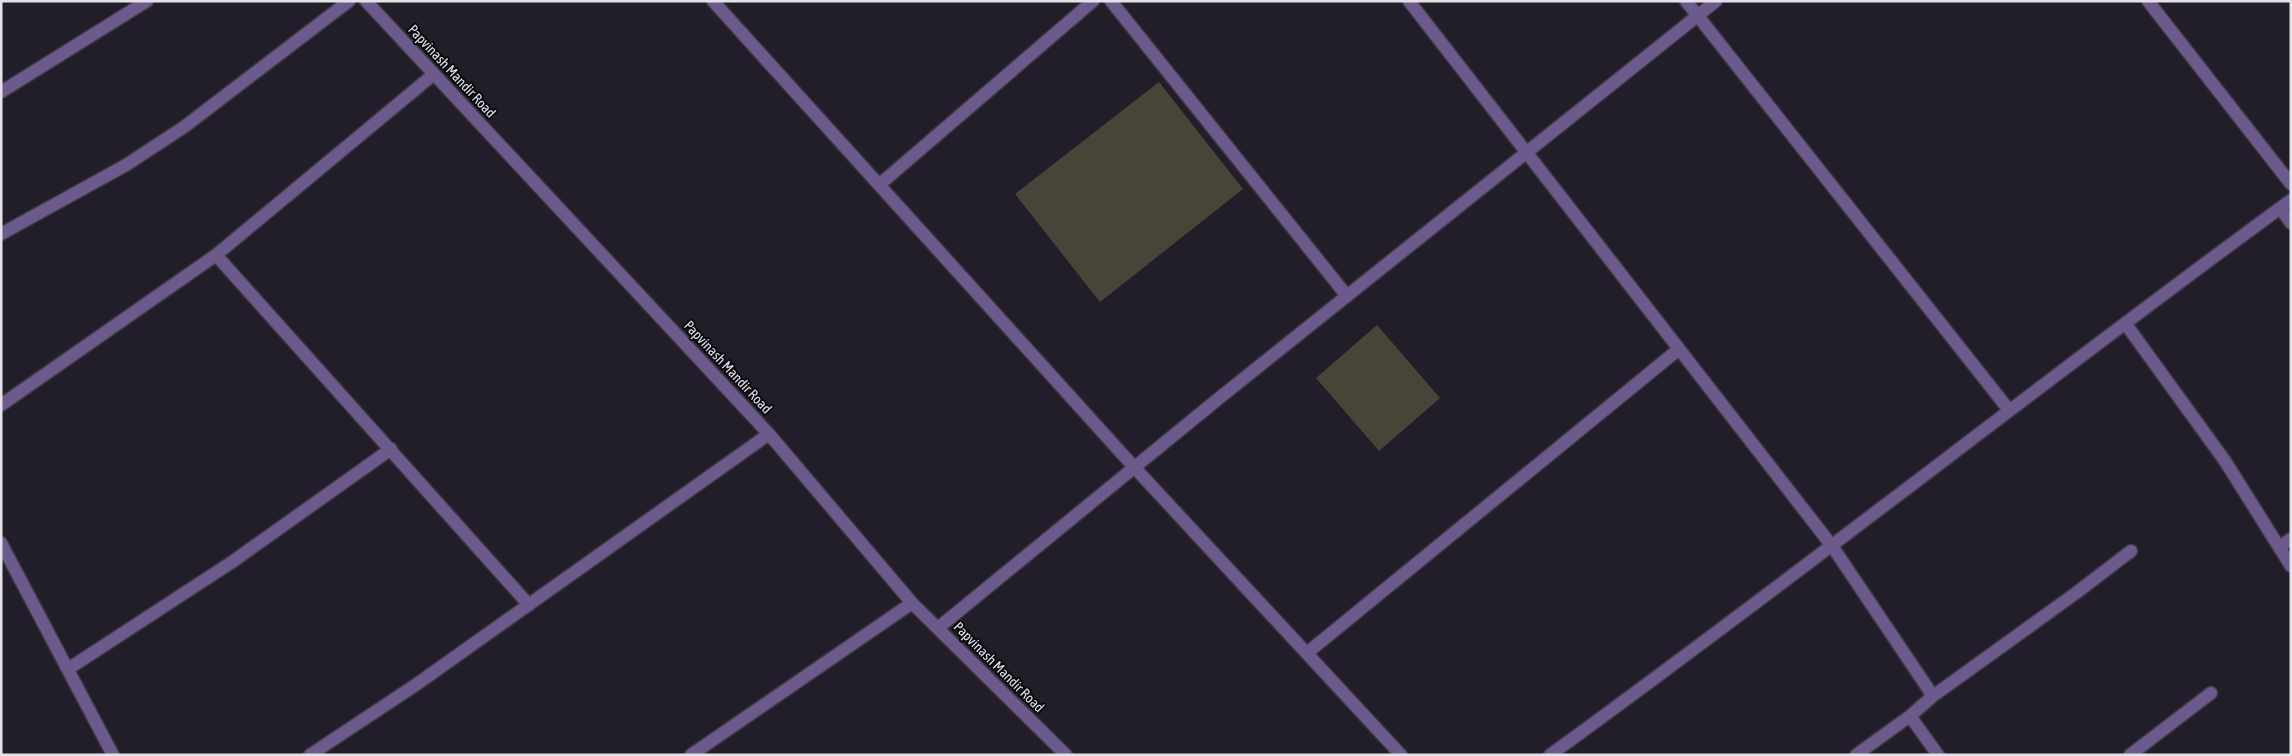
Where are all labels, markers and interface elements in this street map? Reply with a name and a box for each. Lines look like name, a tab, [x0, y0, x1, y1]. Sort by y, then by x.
street label: Papvinash Mandir Road	[405, 21, 499, 121]
street label: Papvinash Mandir Road	[681, 317, 775, 417]
street label: Papvinash Mandir Road	[951, 619, 1047, 715]

